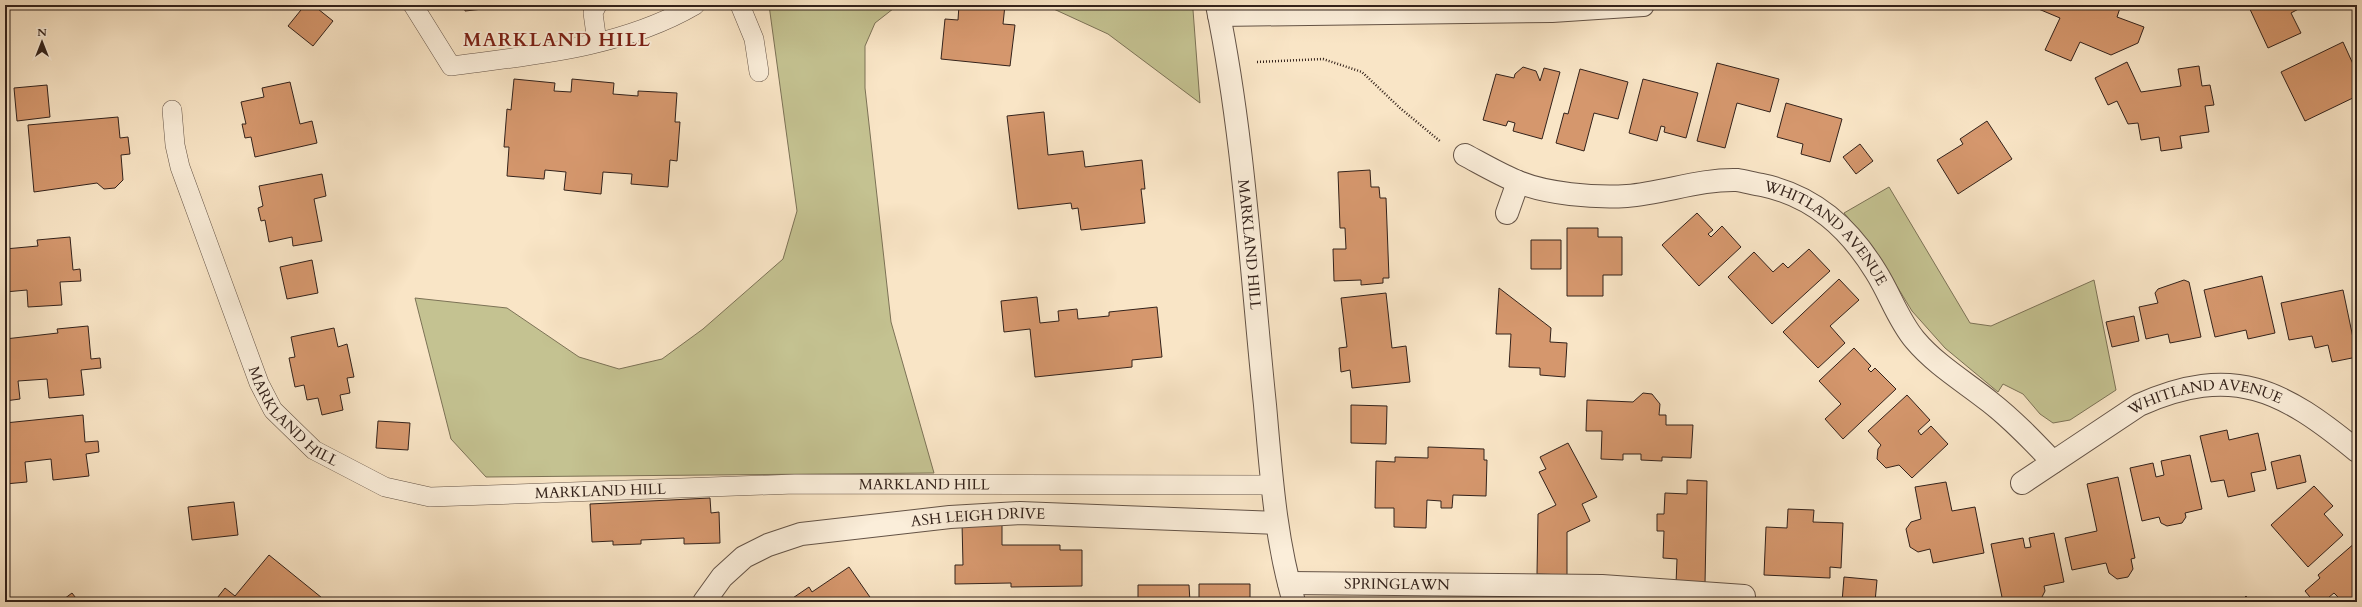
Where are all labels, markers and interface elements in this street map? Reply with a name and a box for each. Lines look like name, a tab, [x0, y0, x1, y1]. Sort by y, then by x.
north arrow	[22, 22, 62, 62]
text: N	[37, 25, 47, 40]
district label: MARKLAND HILL	[463, 27, 651, 53]
street label: WHITLAND AVENUE	[1761, 175, 1892, 289]
street label: MARKLAND HILL	[1233, 178, 1266, 312]
street label: MARKLAND HILL	[244, 363, 343, 471]
street label: WHITLAND AVENUE	[2123, 375, 2286, 420]
street label: MARKLAND HILL	[859, 474, 991, 494]
street label: MARKLAND HILL	[535, 479, 667, 503]
street label: ASH LEIGH DRIVE	[910, 503, 1045, 531]
street label: SPRINGLAWN	[1344, 574, 1450, 595]

